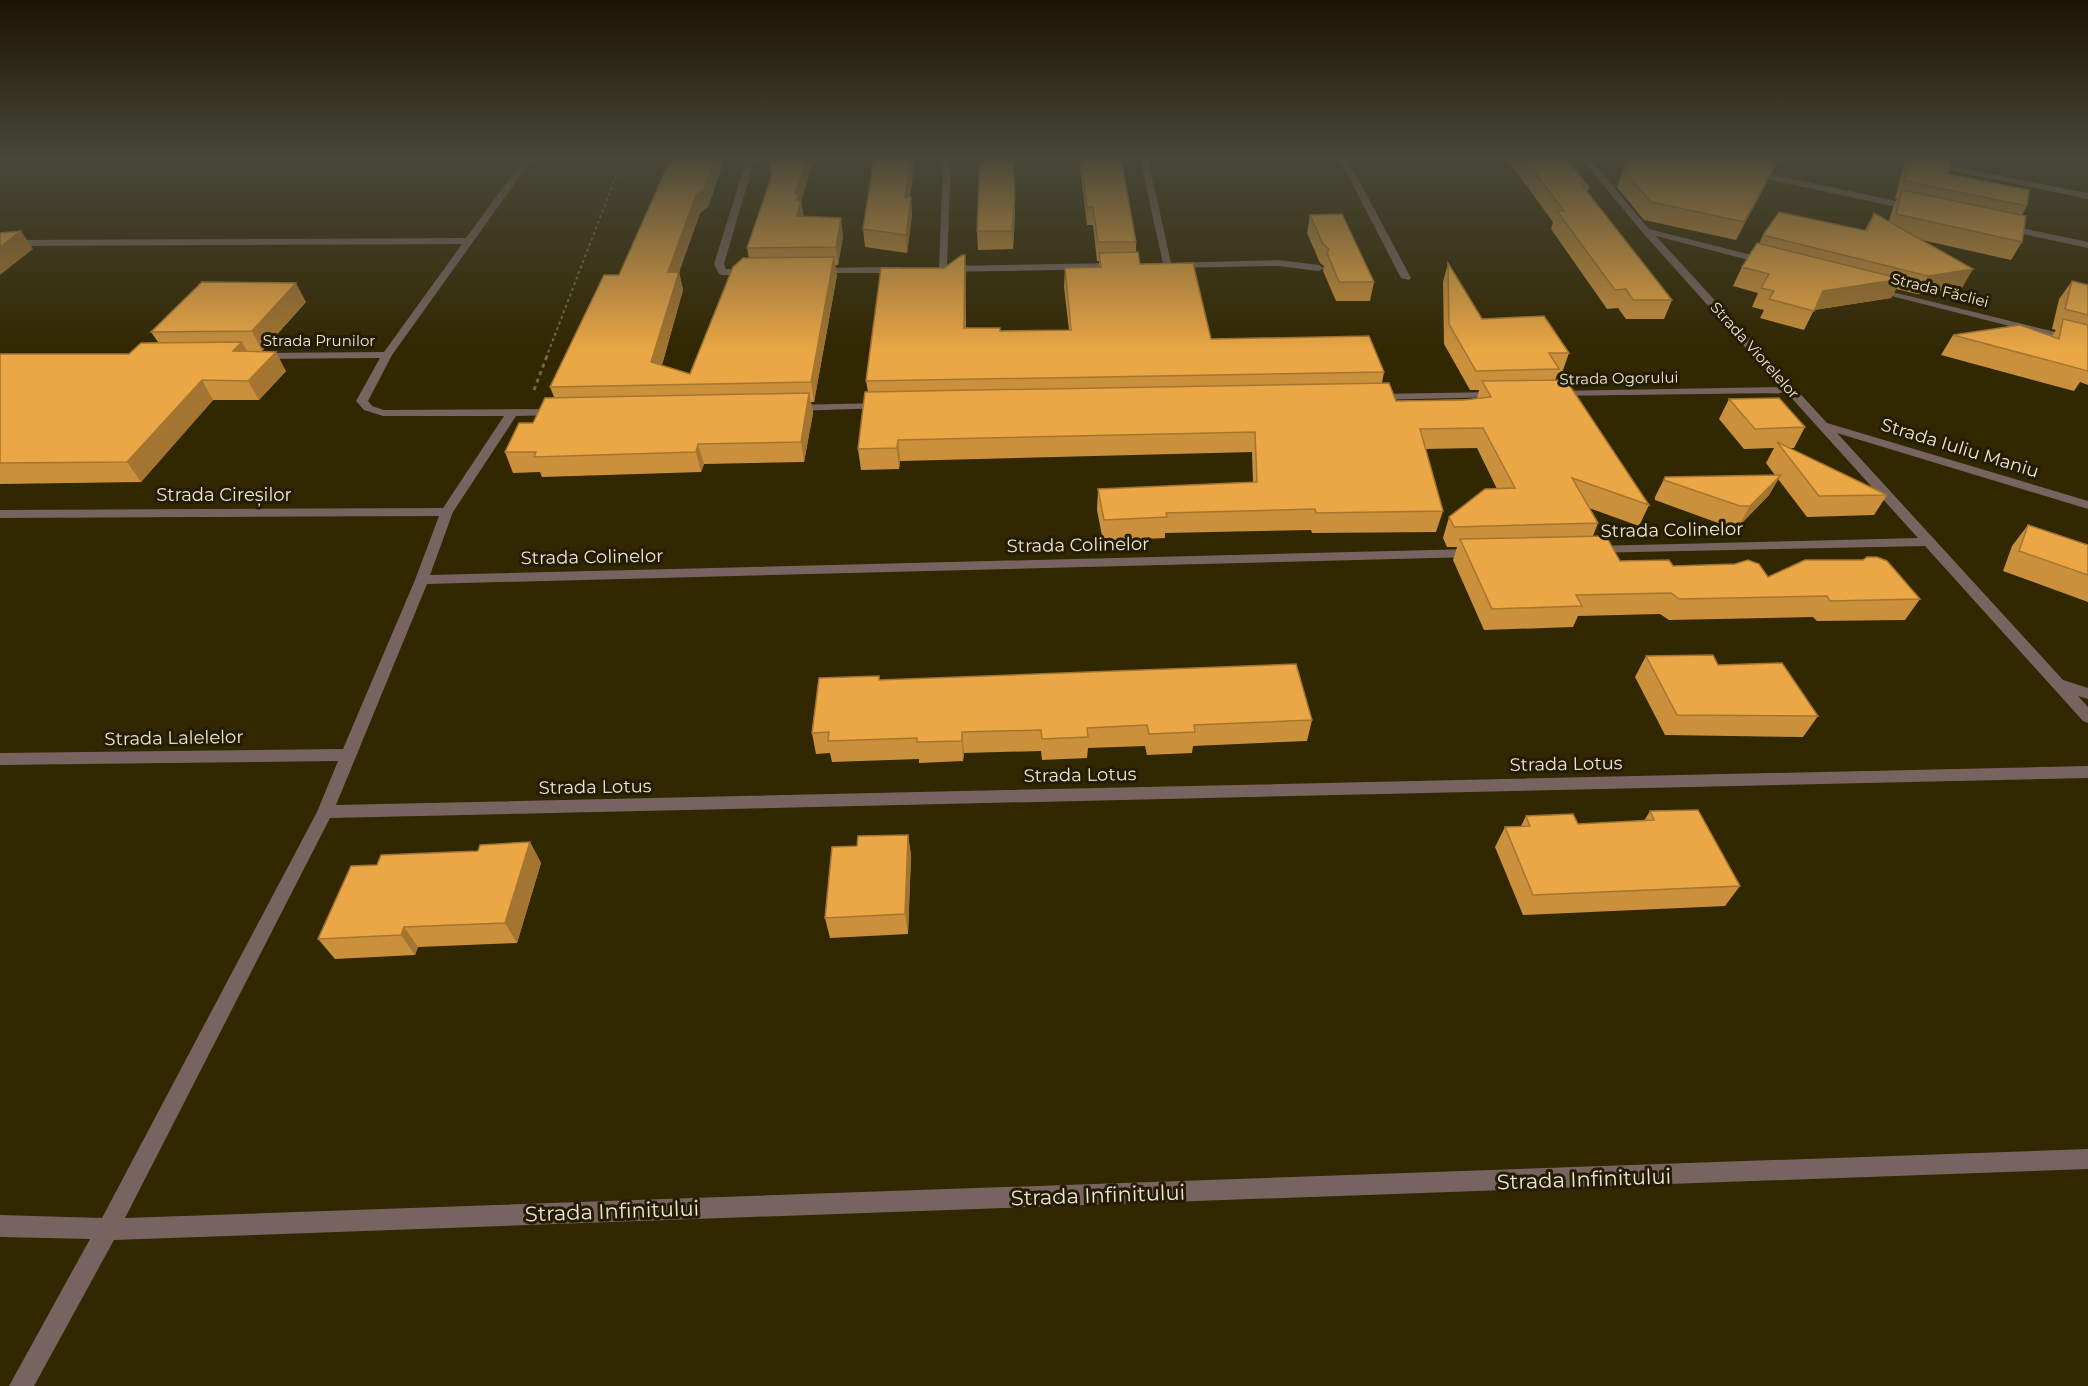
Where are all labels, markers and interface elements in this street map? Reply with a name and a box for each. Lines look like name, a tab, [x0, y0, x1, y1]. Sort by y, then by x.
street label: Strada Făcliei	[1889, 269, 1991, 311]
street label: Strada Viorelelor	[1707, 298, 1803, 402]
street label: Strada Prunilor	[263, 331, 375, 350]
street label: Strada Ogorului	[1559, 367, 1679, 389]
street label: Strada Iuliu Maniu	[1878, 414, 2042, 482]
street label: Strada Cireșilor	[156, 484, 292, 507]
street label: Strada Colinelor	[1600, 518, 1744, 542]
street label: Strada Colinelor	[1006, 533, 1150, 557]
street label: Strada Colinelor	[520, 545, 664, 569]
street label: Strada Lalelelor	[104, 726, 244, 750]
street label: Strada Lotus	[1509, 752, 1623, 776]
street label: Strada Lotus	[1023, 763, 1137, 787]
street label: Strada Lotus	[538, 775, 652, 799]
street label: Strada Infinitului	[1496, 1163, 1672, 1195]
street label: Strada Infinitului	[1010, 1179, 1186, 1211]
street label: Strada Infinitului	[524, 1195, 700, 1227]

